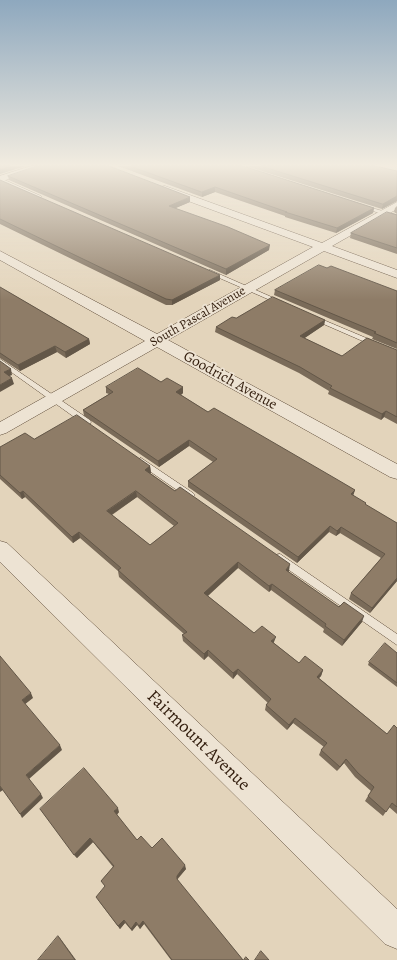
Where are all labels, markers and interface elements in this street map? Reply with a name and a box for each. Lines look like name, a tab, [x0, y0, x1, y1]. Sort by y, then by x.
street label: South Pascal Avenue	[147, 283, 249, 351]
street label: Goodrich Avenue	[180, 348, 280, 414]
street label: Fairmount Avenue	[142, 686, 254, 796]

